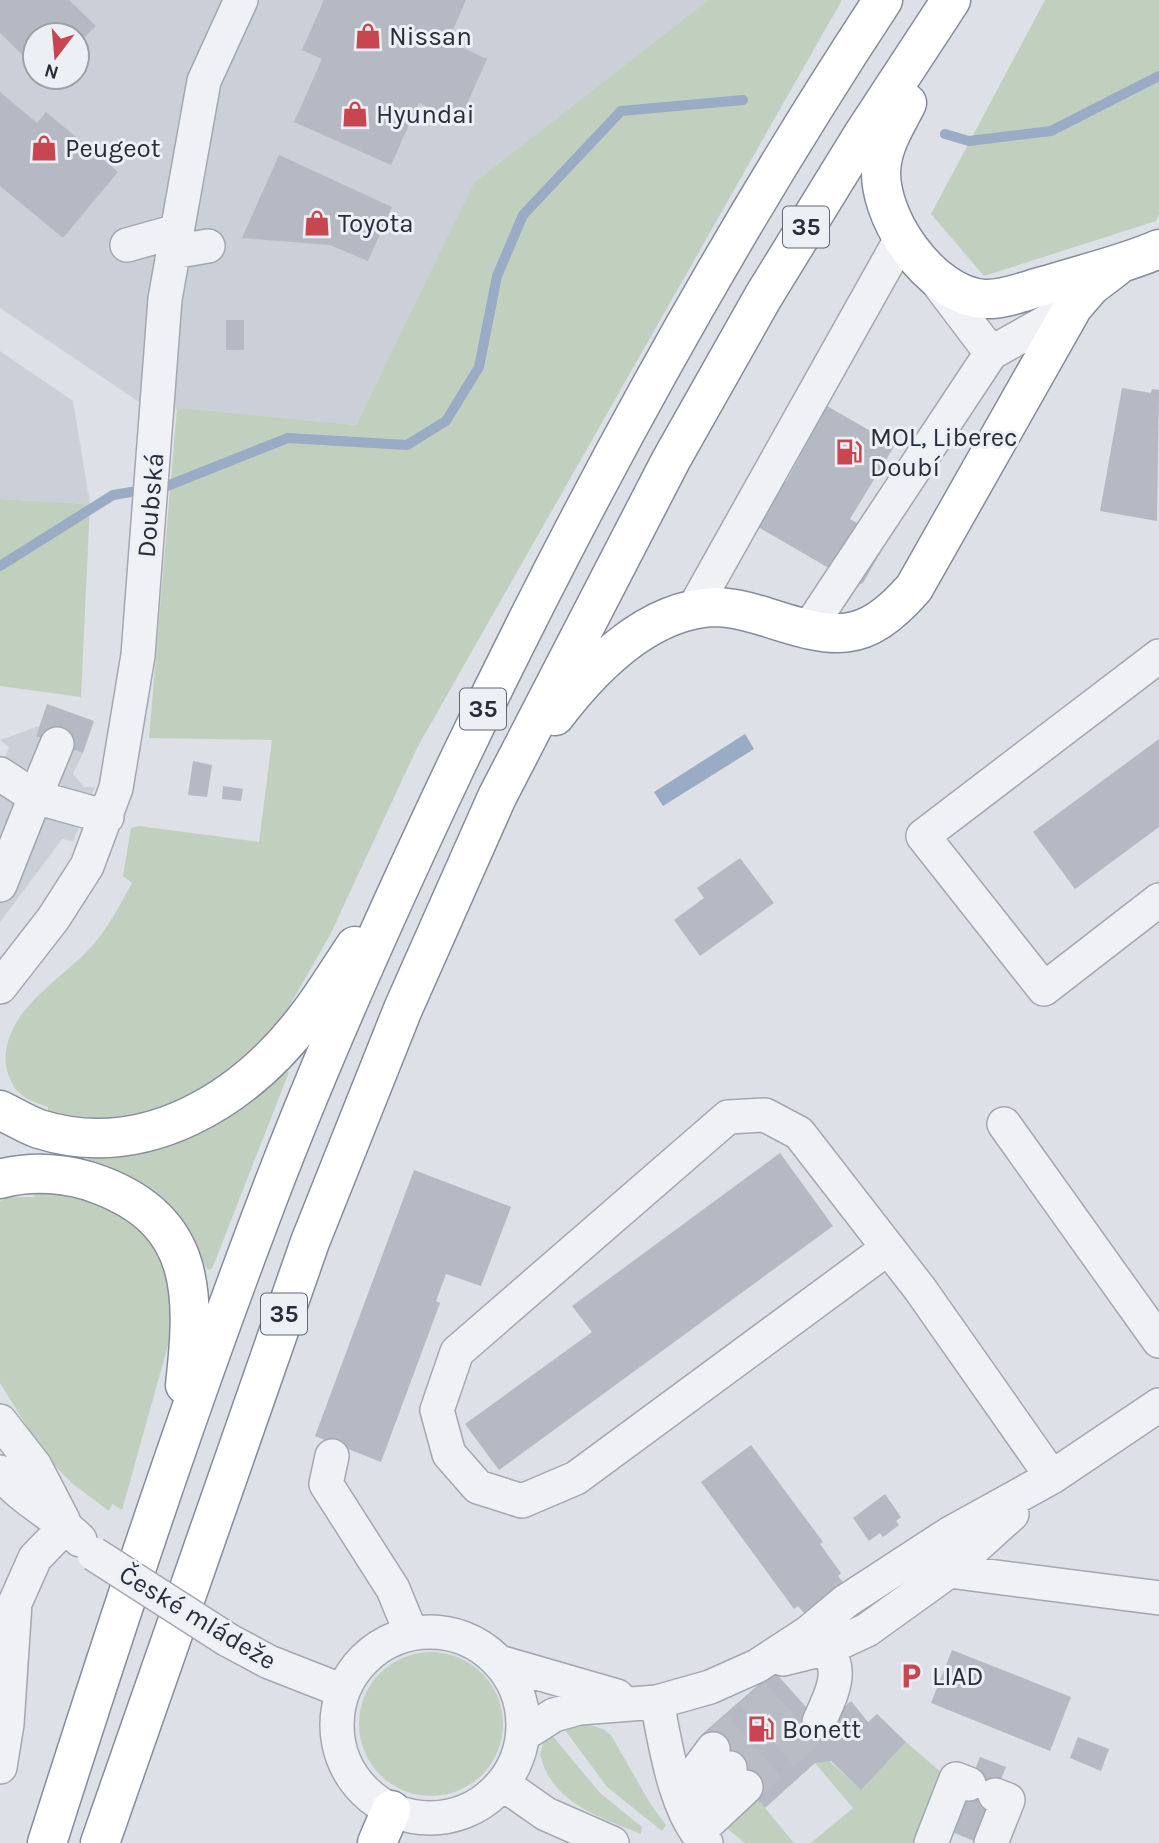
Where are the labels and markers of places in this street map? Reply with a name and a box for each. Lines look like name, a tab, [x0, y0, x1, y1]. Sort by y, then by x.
shop icon: Nissan	[353, 21, 383, 51]
place label: Nissan	[389, 21, 472, 52]
shop icon: Hyundai	[340, 99, 370, 129]
place label: Hyundai	[376, 99, 474, 130]
shop icon: Peugeot	[29, 133, 59, 163]
place label: Peugeot	[65, 133, 161, 164]
shop icon: Toyota	[302, 208, 332, 238]
place label: Toyota	[338, 208, 414, 239]
place label: MOL, Liberec Doubí	[870, 422, 1017, 483]
fuel station icon: MOL, Liberec Doubí	[834, 437, 864, 467]
parking icon: LIAD	[896, 1661, 926, 1691]
place label: LIAD	[932, 1661, 984, 1692]
fuel station icon: Bonett	[746, 1714, 776, 1744]
place label: Bonett	[782, 1714, 861, 1745]

